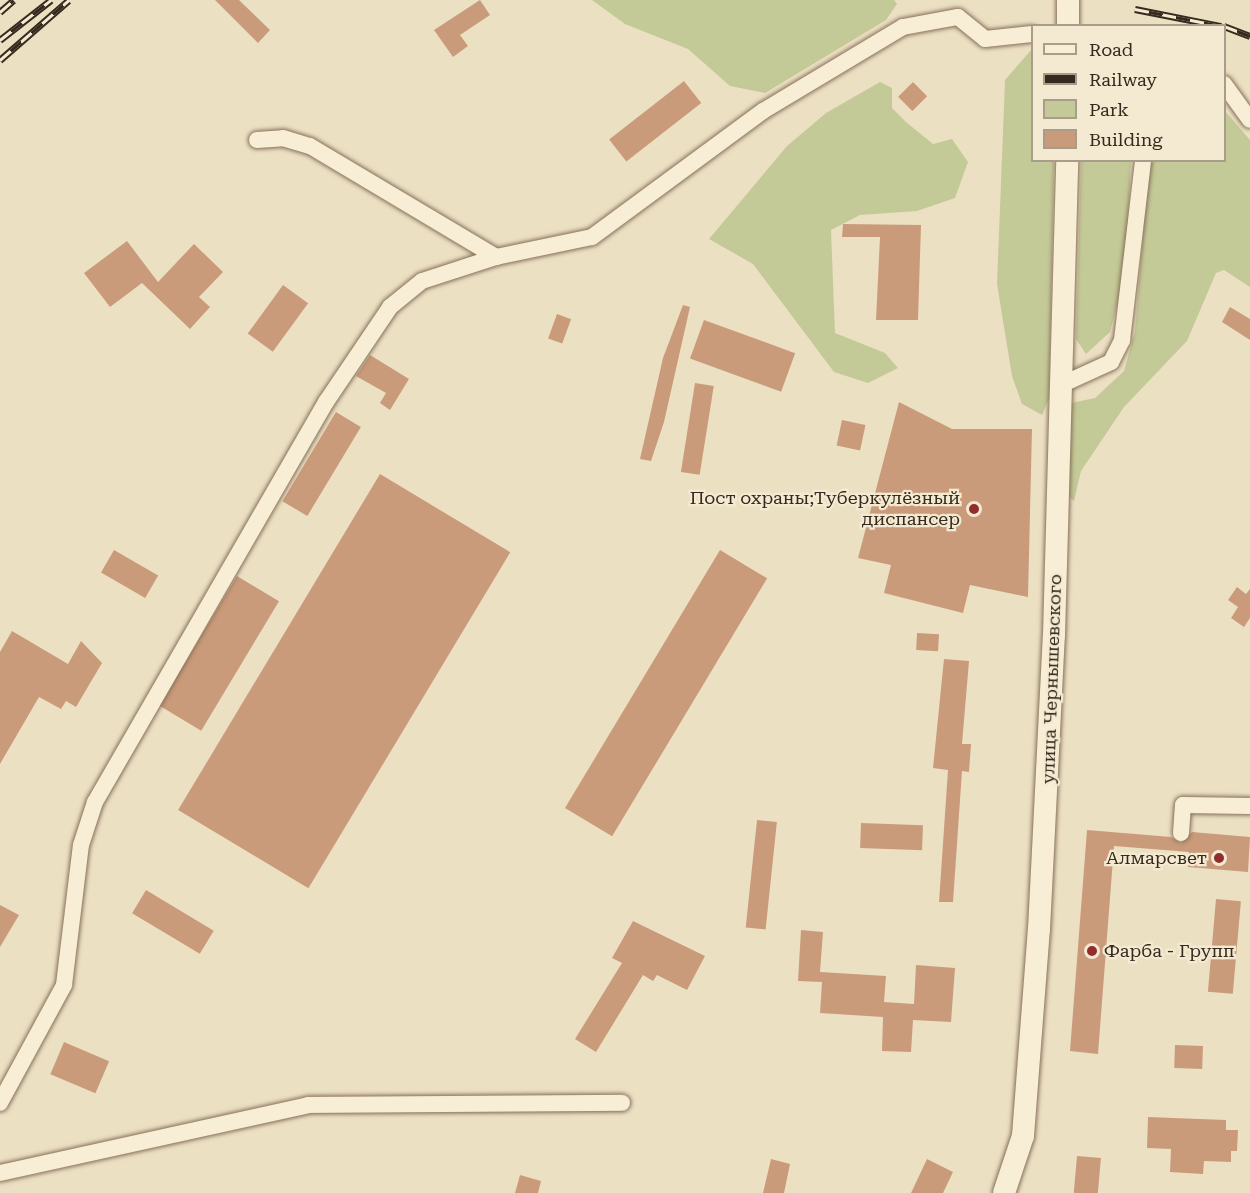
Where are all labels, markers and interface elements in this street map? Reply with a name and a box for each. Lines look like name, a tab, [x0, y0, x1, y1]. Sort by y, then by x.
legend	[1031, 24, 1226, 162]
text: Road	[1089, 39, 1133, 60]
text: Railway	[1089, 69, 1157, 90]
text: Park	[1089, 99, 1129, 120]
text: Building	[1089, 129, 1163, 150]
place label: Пост охраны;Туберкулёзный диспансер	[690, 488, 960, 530]
marker: Пост охраны;Туберкулёзный диспансер	[965, 500, 983, 518]
street label: улица Чернышевского	[1038, 574, 1066, 784]
place label: Алмарсвет	[1106, 847, 1207, 869]
marker: Алмарсвет	[1212, 851, 1226, 865]
place label: Фарба - Групп	[1104, 940, 1234, 962]
marker: Фарба - Групп	[1085, 944, 1099, 958]

